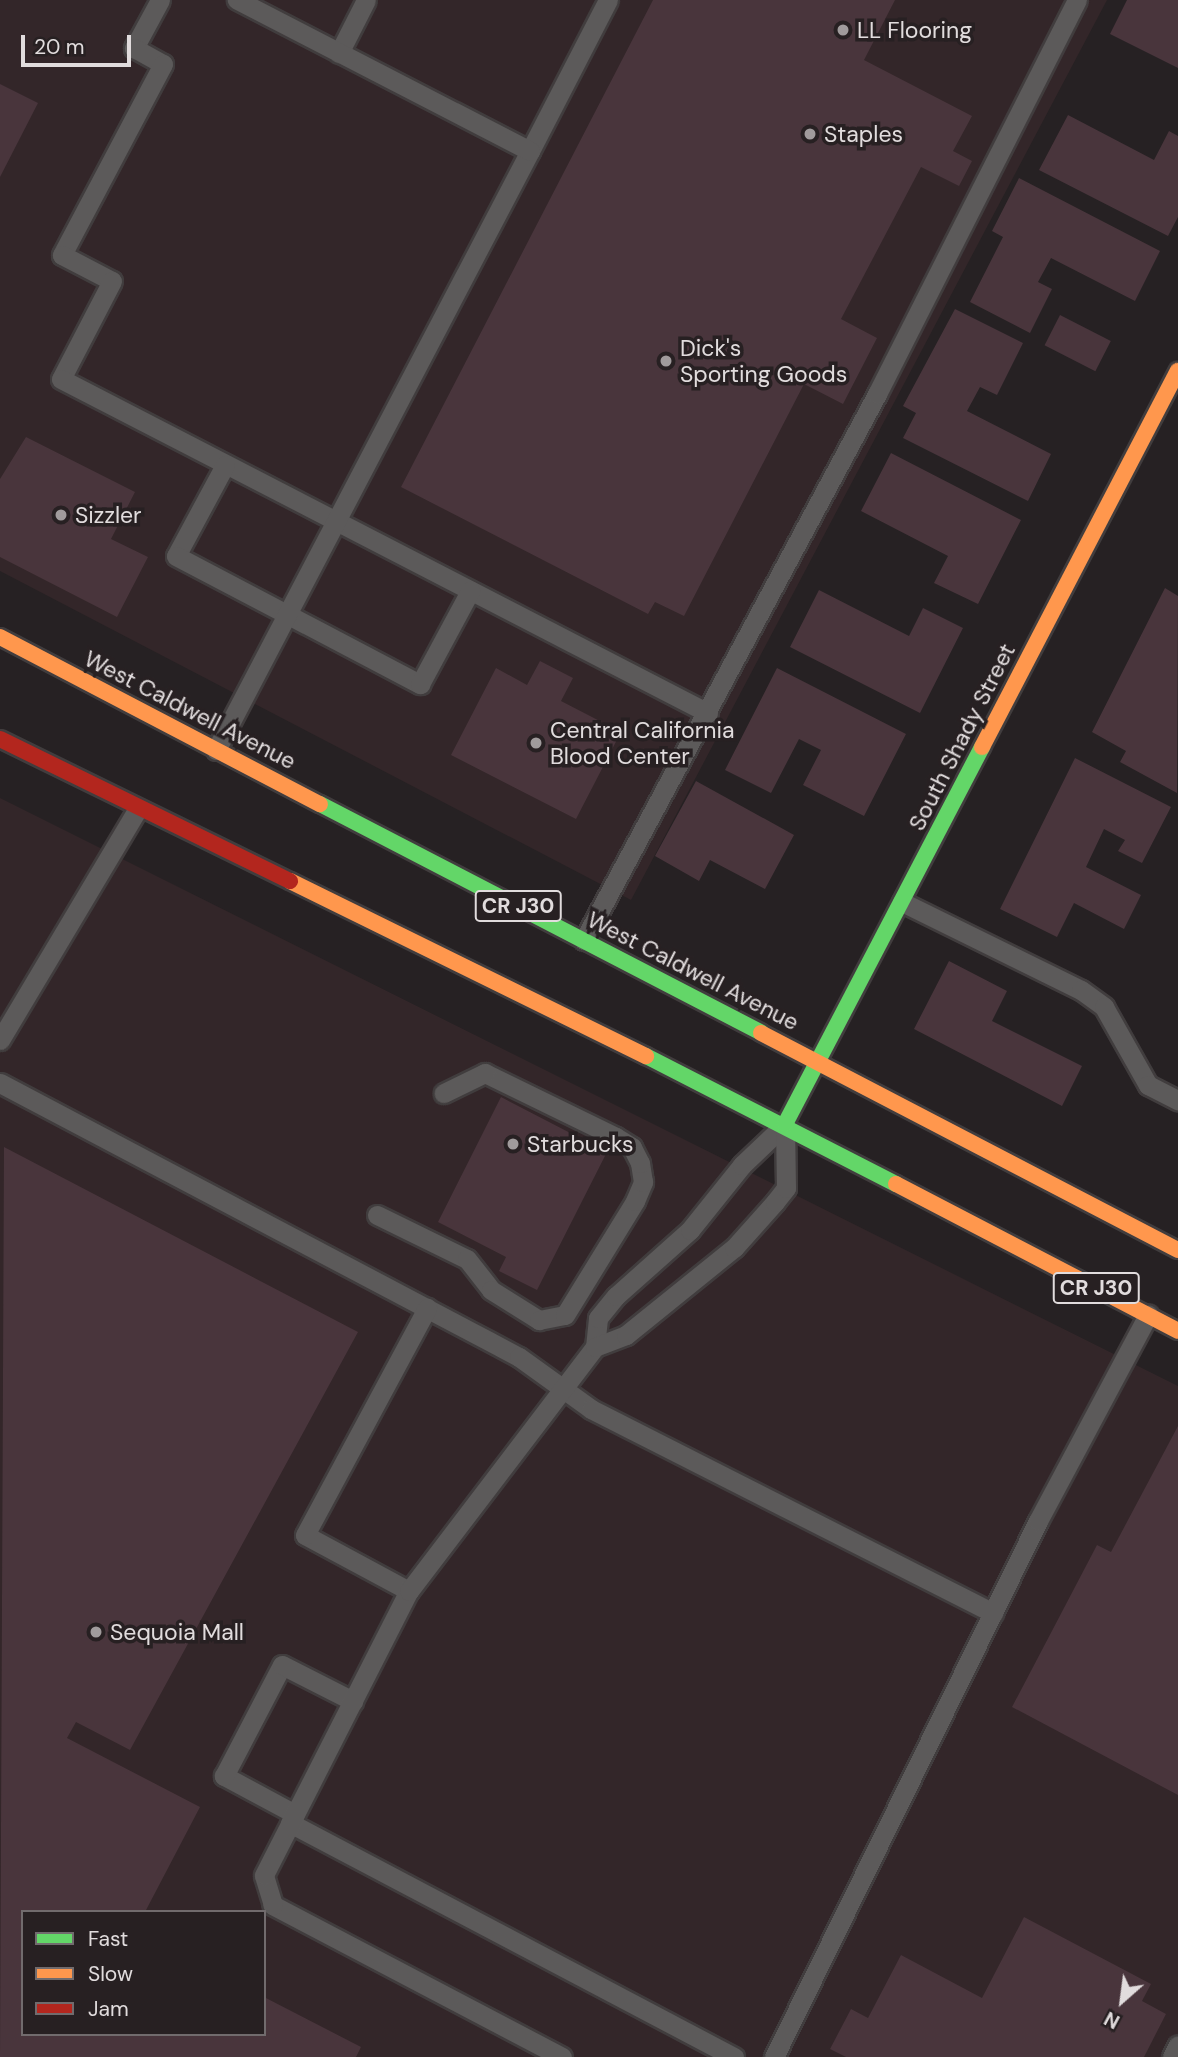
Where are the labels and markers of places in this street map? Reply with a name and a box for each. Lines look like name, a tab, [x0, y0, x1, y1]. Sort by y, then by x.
place label: LL Flooring	[857, 16, 972, 44]
marker: LL Flooring	[835, 22, 851, 38]
place label: Staples	[824, 120, 903, 148]
marker: Staples	[802, 126, 818, 142]
place label: Dick's Sporting Goods	[680, 334, 847, 388]
marker: Dick's Sporting Goods	[658, 353, 674, 369]
place label: Sizzler	[75, 501, 142, 529]
marker: Sizzler	[53, 507, 69, 523]
place label: Central California Blood Center	[550, 716, 734, 770]
marker: Central California Blood Center	[528, 735, 544, 751]
place label: Starbucks	[527, 1130, 634, 1158]
marker: Starbucks	[505, 1136, 521, 1152]
place label: Sequoia Mall	[110, 1618, 244, 1646]
marker: Sequoia Mall	[88, 1624, 104, 1640]

